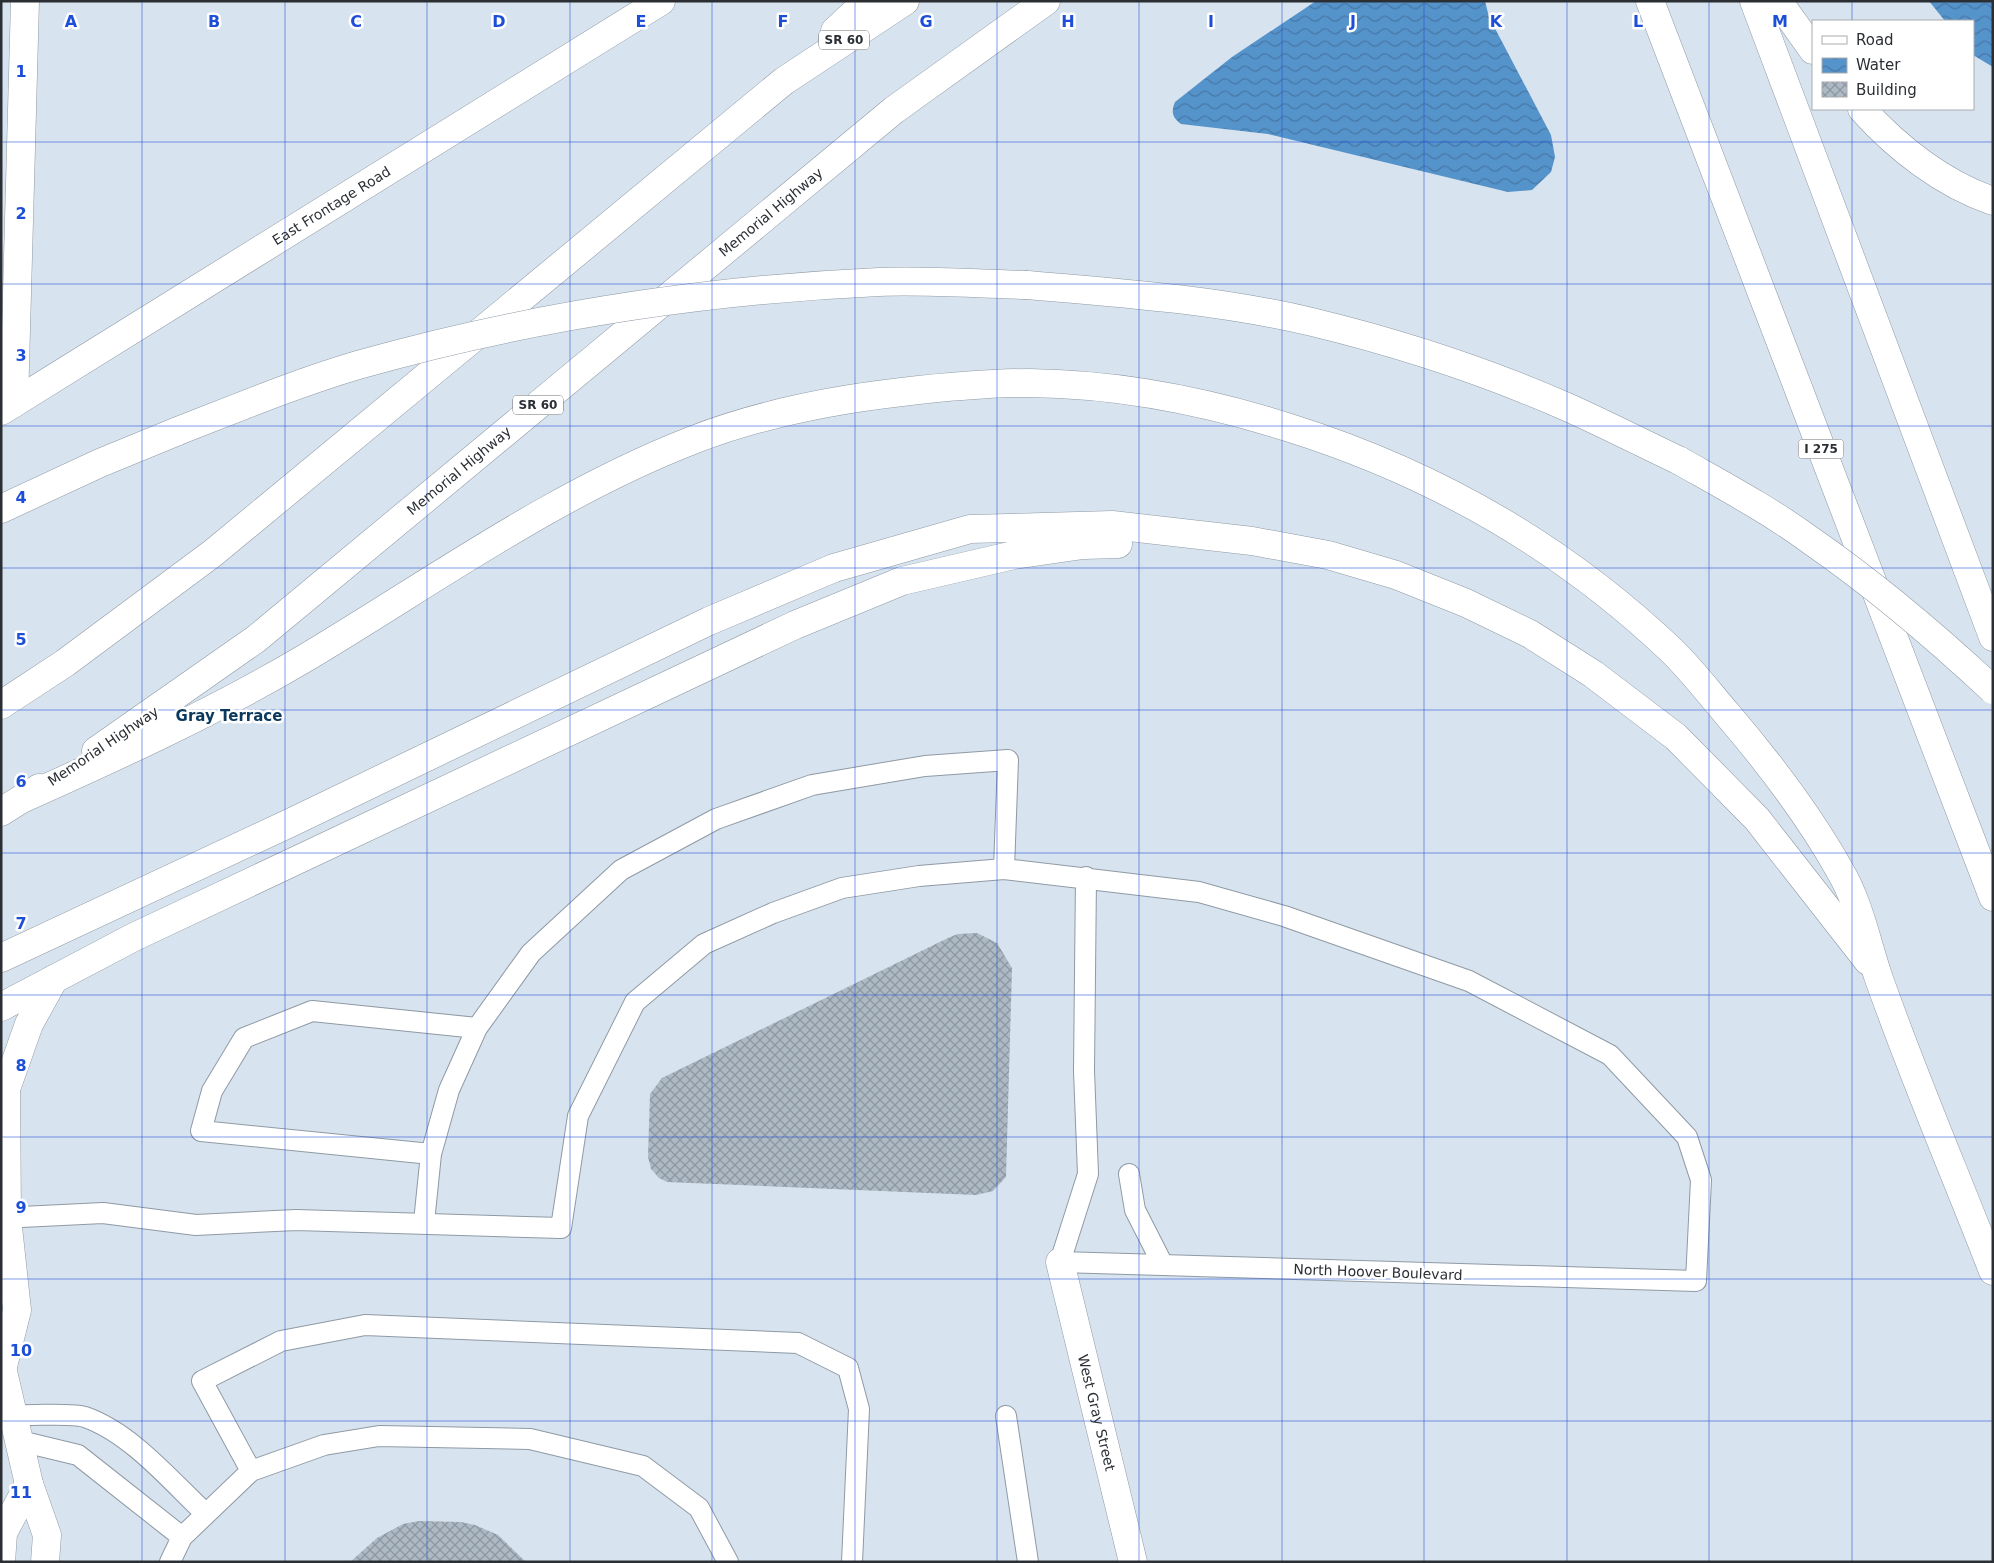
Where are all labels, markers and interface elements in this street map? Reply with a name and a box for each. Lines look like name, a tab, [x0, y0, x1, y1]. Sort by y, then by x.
text: A	[65, 12, 78, 31]
text: B	[208, 12, 220, 31]
text: C	[350, 12, 362, 31]
text: D	[492, 12, 506, 31]
text: E	[636, 12, 646, 31]
text: F	[778, 12, 788, 31]
text: G	[919, 12, 933, 31]
text: H	[1061, 12, 1075, 31]
text: I	[1208, 12, 1214, 31]
text: J	[1349, 12, 1356, 31]
text: K	[1490, 12, 1503, 31]
text: L	[1633, 12, 1643, 31]
text: M	[1772, 12, 1788, 31]
legend	[1812, 20, 1974, 110]
road number: SR 60	[819, 30, 869, 50]
text: Road	[1856, 31, 1894, 49]
text: Water	[1856, 56, 1901, 74]
text: 1	[15, 62, 27, 81]
text: Building	[1856, 81, 1917, 99]
street label: East Frontage Road	[269, 163, 393, 248]
street label: Memorial Highway	[716, 165, 826, 260]
text: 2	[15, 204, 27, 223]
text: 3	[15, 346, 27, 365]
road number: SR 60	[513, 396, 563, 414]
street label: Memorial Highway	[404, 423, 514, 518]
road number: I 275	[1798, 439, 1844, 458]
text: 4	[15, 488, 27, 507]
text: 5	[15, 630, 27, 649]
street label: Memorial Highway	[45, 703, 161, 789]
district label: Gray Terrace	[176, 707, 282, 725]
text: 6	[15, 772, 27, 791]
text: 7	[15, 914, 27, 933]
text: 8	[15, 1056, 27, 1075]
text: 9	[15, 1198, 27, 1217]
street label: North Hoover Boulevard	[1293, 1261, 1463, 1283]
text: 10	[10, 1341, 32, 1360]
street label: West Gray Street	[1075, 1353, 1119, 1473]
text: 11	[10, 1483, 32, 1502]

